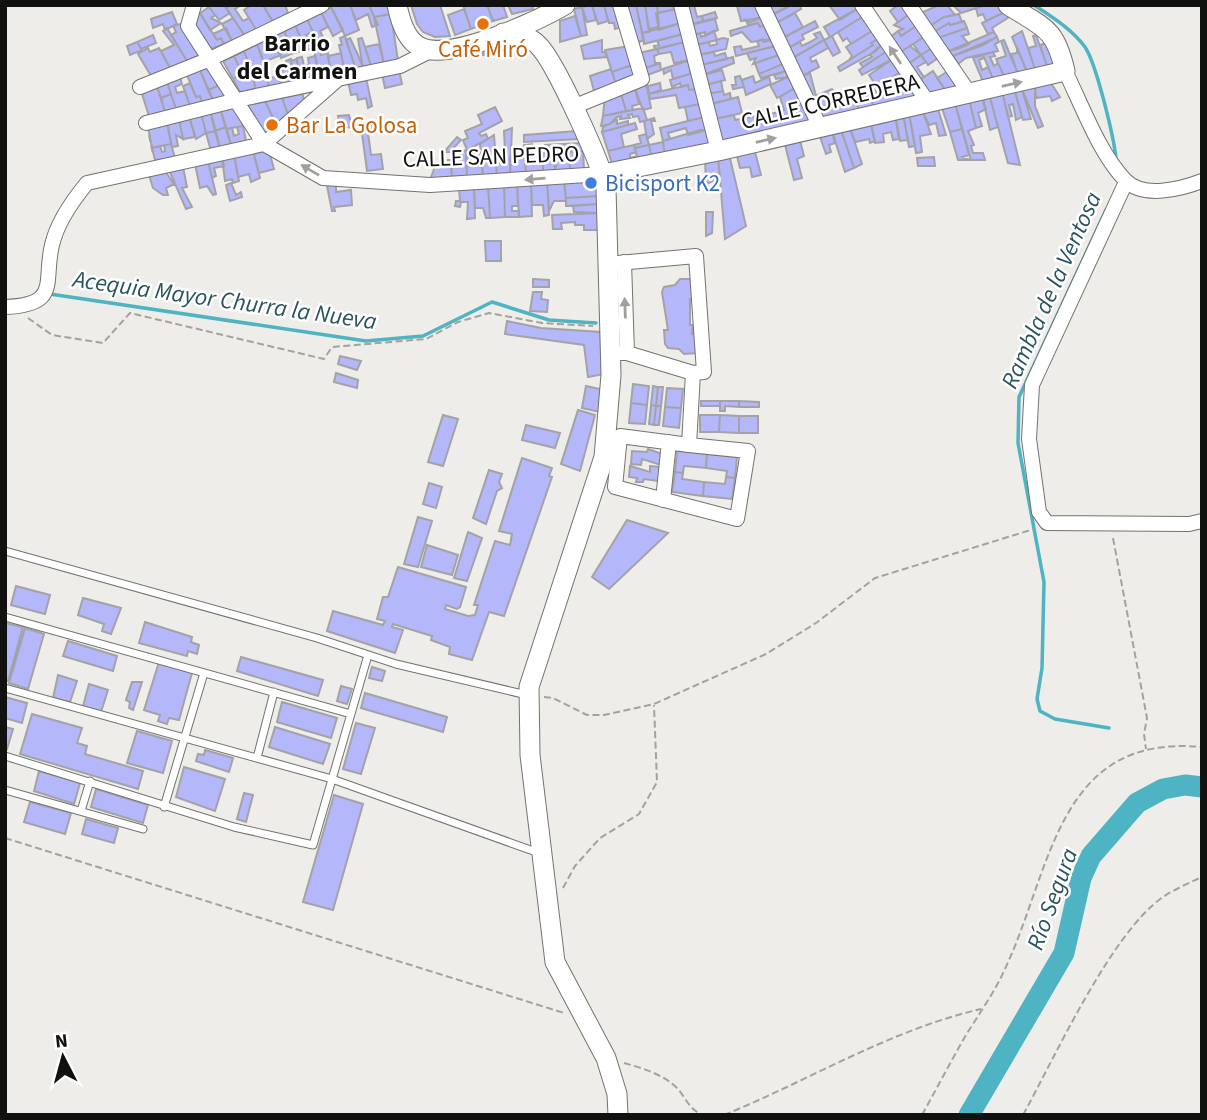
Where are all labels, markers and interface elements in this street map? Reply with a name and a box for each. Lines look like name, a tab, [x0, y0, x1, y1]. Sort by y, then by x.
marker: Café Miró	[475, 16, 491, 32]
district label: Barrio del Carmen	[237, 26, 357, 89]
place label: Café Miró	[438, 33, 528, 66]
one-way arrow	[888, 46, 902, 64]
street label: CALLE CORREDERA	[737, 65, 923, 138]
one-way arrow	[1001, 78, 1023, 89]
place label: Bar La Golosa	[286, 109, 417, 142]
marker: Bar La Golosa	[264, 117, 280, 133]
one-way arrow	[755, 134, 777, 145]
street label: CALLE SAN PEDRO	[402, 137, 580, 176]
one-way arrow	[300, 164, 320, 176]
place label: Bicisport K2	[605, 167, 720, 200]
one-way arrow	[524, 174, 546, 185]
marker: Bicisport K2	[583, 175, 599, 191]
water label: Rambla de la Ventosa	[992, 186, 1111, 394]
water label: Acequia Mayor Churra la Nueva	[69, 262, 379, 339]
one-way arrow	[620, 296, 631, 318]
water label: Río Segura	[1018, 843, 1087, 955]
north arrow	[28, 1022, 98, 1092]
text: N	[54, 1027, 69, 1056]

